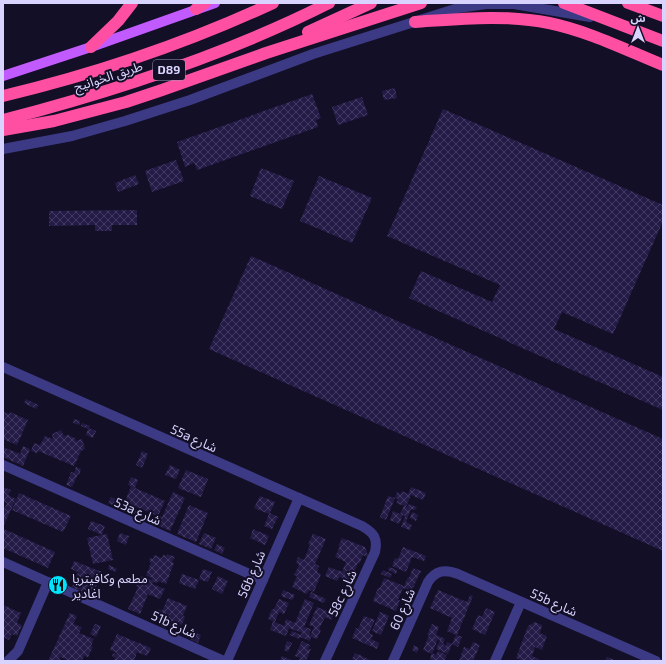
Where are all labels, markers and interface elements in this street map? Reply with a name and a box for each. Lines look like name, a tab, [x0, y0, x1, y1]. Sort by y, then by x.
north arrow	[618, 8, 658, 48]
text: ش	[630, 11, 646, 25]
street label: طريق الخوانيج	[71, 57, 146, 98]
road number: D89	[153, 60, 185, 80]
street label: 55a شارع	[167, 421, 220, 458]
street label: 53a شارع	[111, 494, 164, 531]
street label: 56b شارع	[234, 548, 271, 601]
street label: 58c شارع	[324, 567, 362, 620]
place label: مطعم وكافيتريا اغادير	[71, 570, 148, 601]
restaurant icon: مطعم وكافيتريا اغادير	[47, 574, 69, 596]
street label: 55b شارع	[527, 585, 580, 622]
street label: شارع 60	[386, 586, 421, 633]
street label: 51b شارع	[148, 607, 199, 644]

